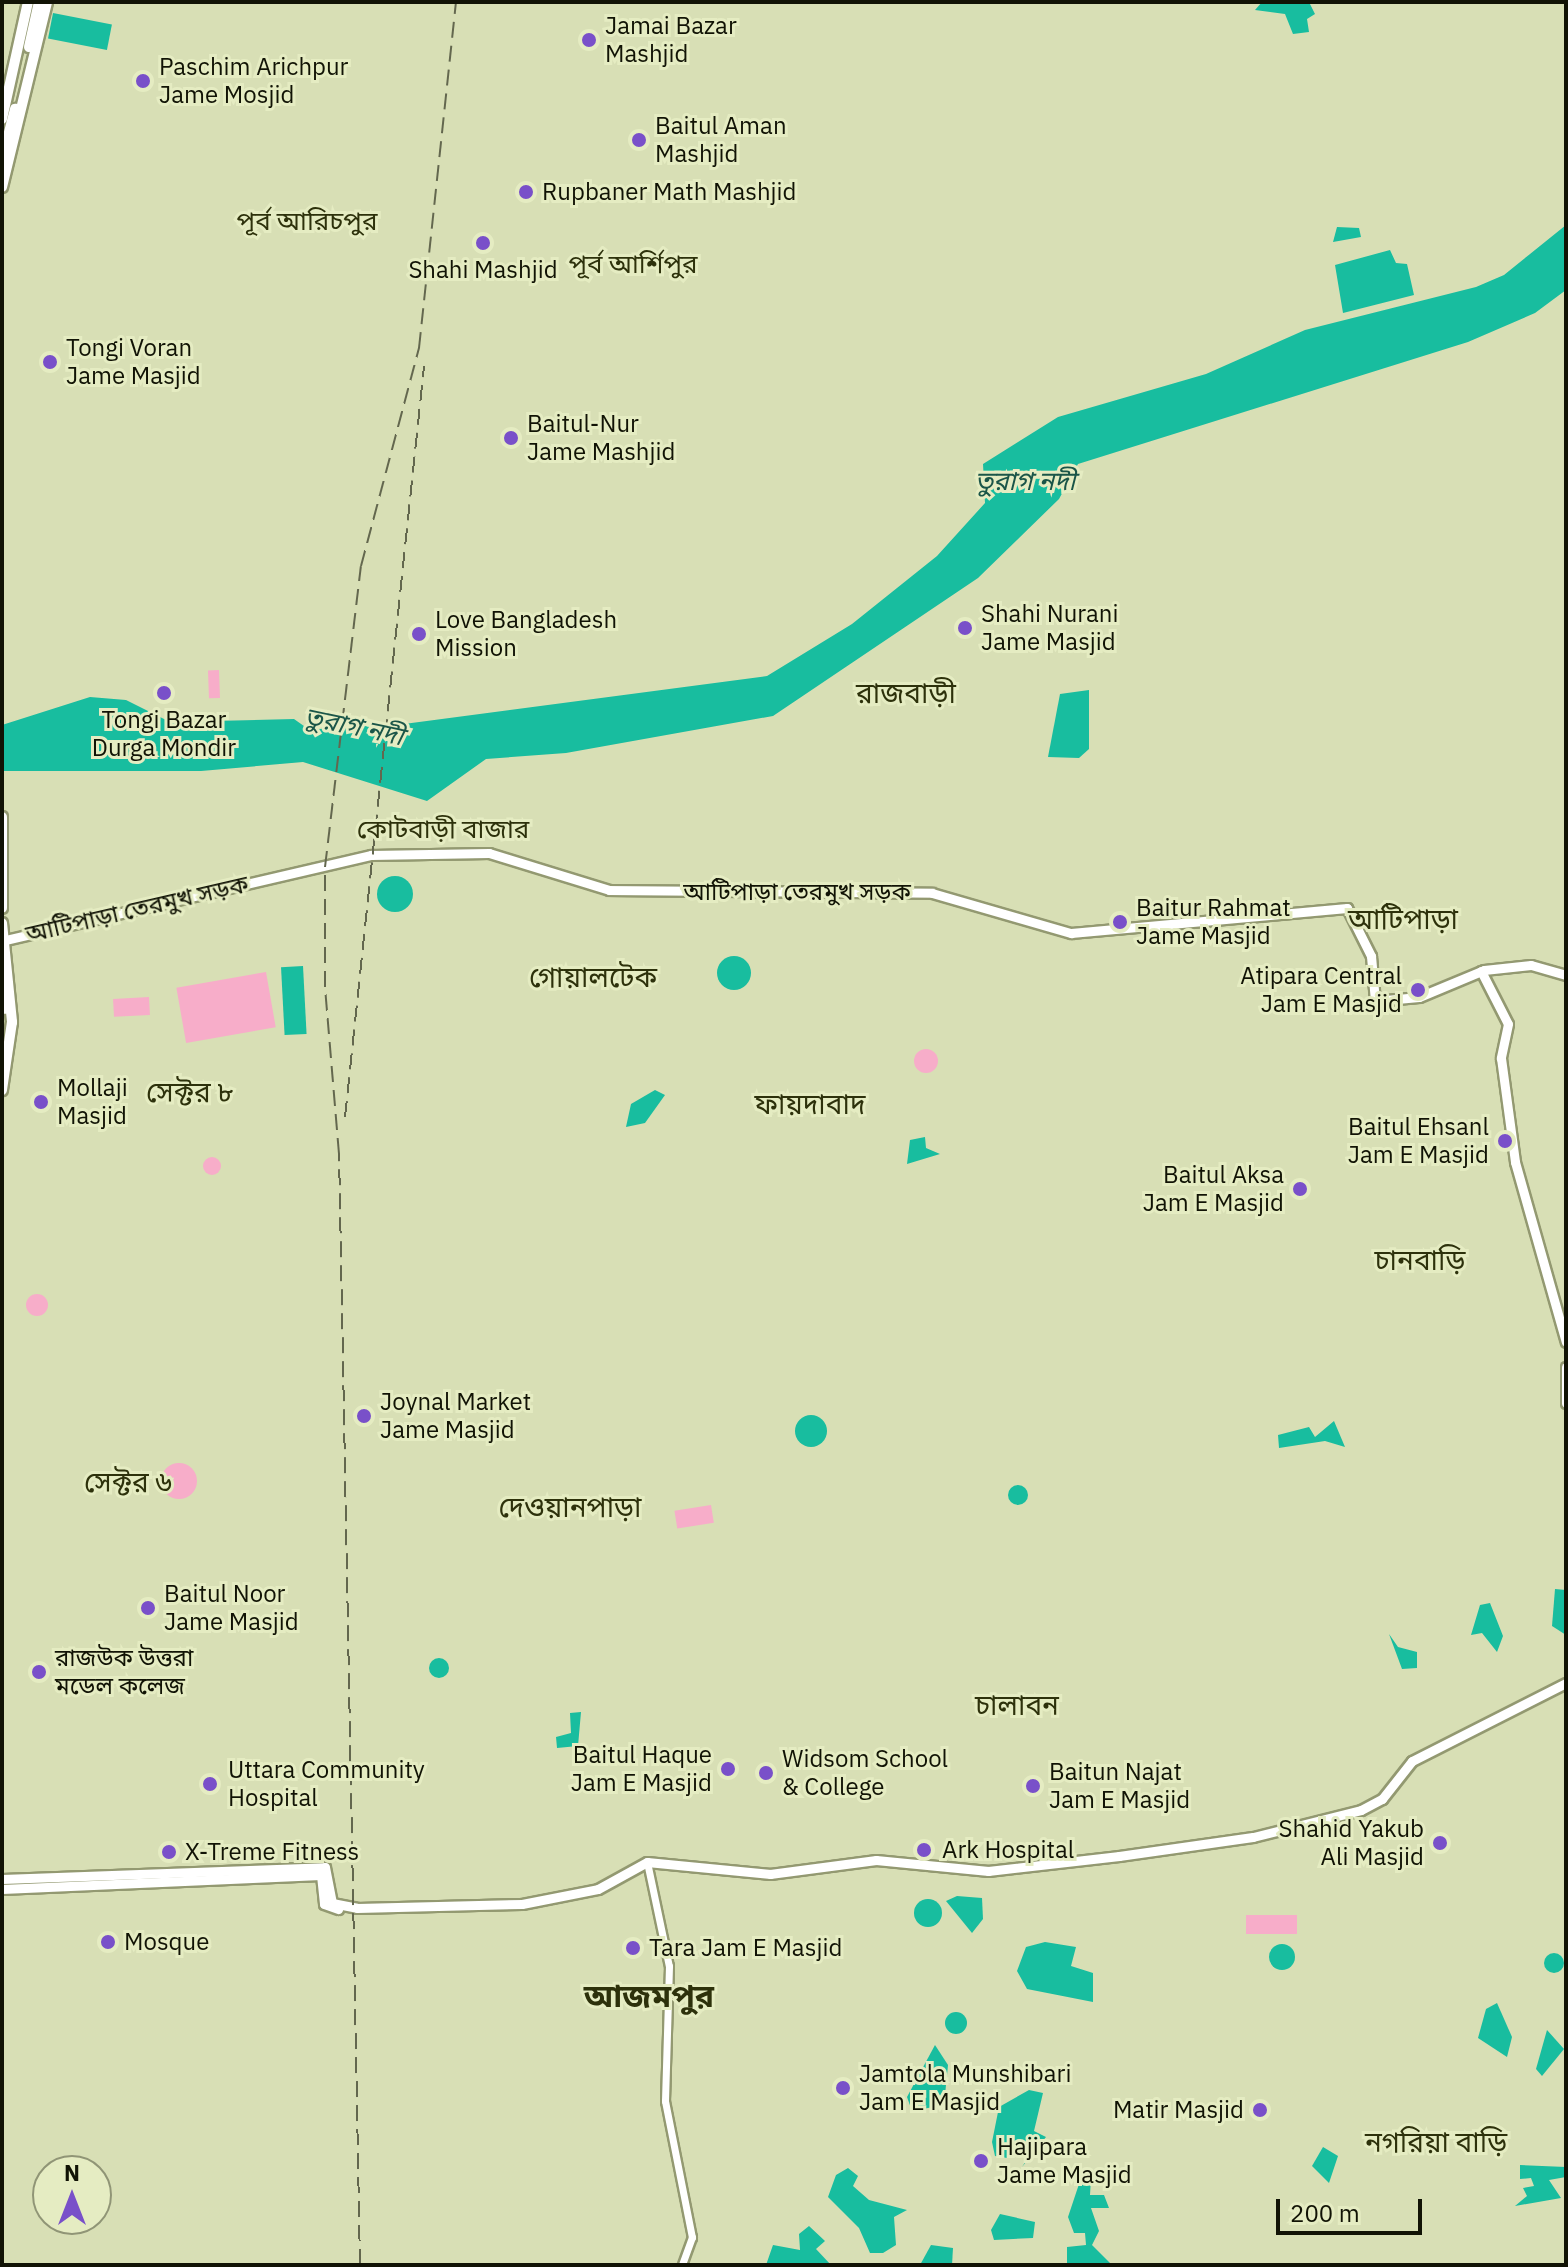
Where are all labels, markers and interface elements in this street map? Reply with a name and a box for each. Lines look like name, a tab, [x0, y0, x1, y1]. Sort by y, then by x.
place label: Jamai Bazar Mashjid	[605, 12, 737, 68]
marker: Jamai Bazar Mashjid	[580, 31, 598, 49]
place label: Paschim Arichpur Jame Mosjid	[159, 53, 348, 109]
marker: Paschim Arichpur Jame Mosjid	[134, 72, 152, 90]
place label: Baitul Aman Mashjid	[655, 112, 787, 168]
marker: Baitul Aman Mashjid	[630, 131, 648, 149]
place label: Rupbaner Math Mashjid	[542, 178, 796, 206]
marker: Rupbaner Math Mashjid	[517, 183, 535, 201]
district label: পূর্ব আরিচপুর	[237, 205, 377, 237]
marker: Shahi Mashjid	[474, 234, 492, 252]
district label: পূর্ব আর্শিপুর	[568, 248, 698, 280]
place label: Shahi Mashjid	[408, 256, 558, 284]
place label: Tongi Voran Jame Masjid	[66, 334, 201, 390]
marker: Tongi Voran Jame Masjid	[41, 353, 59, 371]
place label: Baitul-Nur Jame Mashjid	[527, 410, 675, 466]
marker: Baitul-Nur Jame Mashjid	[502, 429, 520, 447]
water label: তুরাগ নদী	[975, 465, 1075, 497]
place label: Shahi Nurani Jame Masjid	[981, 600, 1118, 656]
place label: Love Bangladesh Mission	[435, 606, 617, 662]
marker: Shahi Nurani Jame Masjid	[956, 619, 974, 637]
marker: Love Bangladesh Mission	[410, 625, 428, 643]
district label: রাজবাড়ী	[856, 676, 956, 710]
marker: Tongi Bazar Durga Mondir	[155, 684, 173, 702]
water label: তুরাগ নদী	[302, 700, 406, 752]
place label: Tongi Bazar Durga Mondir	[92, 706, 236, 762]
district label: কোটবাড়ী বাজার	[357, 813, 529, 845]
street label: আটিপাড়া তেরমুখ সড়ক	[23, 869, 251, 949]
street label: আটিপাড়া তেরমুখ সড়ক	[683, 878, 911, 906]
place label: Baitur Rahmat Jame Masjid	[1136, 894, 1291, 950]
district label: আটিপাড়া	[1348, 902, 1458, 936]
marker: Baitur Rahmat Jame Masjid	[1111, 913, 1129, 931]
district label: গোয়ালটেক	[529, 960, 657, 994]
place label: Atipara Central Jam E Masjid	[1240, 962, 1402, 1018]
marker: Atipara Central Jam E Masjid	[1409, 981, 1427, 999]
place label: Mollaji Masjid	[57, 1074, 128, 1130]
district label: সেক্টর ৮	[146, 1075, 234, 1109]
district label: ফায়দাবাদ	[755, 1087, 865, 1121]
marker: Mollaji Masjid	[32, 1093, 50, 1111]
place label: Baitul Ehsanl Jam E Masjid	[1348, 1113, 1489, 1169]
marker: Baitul Ehsanl Jam E Masjid	[1496, 1132, 1514, 1150]
place label: Baitul Aksa Jam E Masjid	[1143, 1161, 1284, 1217]
marker: Baitul Aksa Jam E Masjid	[1291, 1180, 1309, 1198]
district label: চানবাড়ি	[1375, 1243, 1465, 1277]
place label: Joynal Market Jame Masjid	[380, 1388, 531, 1444]
marker: Joynal Market Jame Masjid	[355, 1407, 373, 1425]
district label: সেক্টর ৬	[84, 1465, 172, 1499]
district label: দেওয়ানপাড়া	[499, 1490, 641, 1524]
place label: Baitul Noor Jame Masjid	[164, 1580, 299, 1636]
marker: Baitul Noor Jame Masjid	[139, 1599, 157, 1617]
place label: রাজউক উত্তরা মডেল কলেজ	[55, 1644, 193, 1700]
marker: রাজউক উত্তরা মডেল কলেজ	[30, 1663, 48, 1681]
district label: চালাবন	[975, 1688, 1059, 1722]
place label: Baitul Haque Jam E Masjid	[571, 1741, 712, 1797]
place label: Widsom School & College	[782, 1745, 948, 1801]
place label: Uttara Community Hospital	[228, 1756, 425, 1812]
place label: Baitun Najat Jam E Masjid	[1049, 1758, 1190, 1814]
marker: Baitul Haque Jam E Masjid	[719, 1760, 737, 1778]
marker: Widsom School & College	[757, 1764, 775, 1782]
marker: Uttara Community Hospital	[199, 1773, 221, 1795]
marker: Baitun Najat Jam E Masjid	[1024, 1777, 1042, 1795]
place label: Shahid Yakub Ali Masjid	[1279, 1815, 1424, 1871]
marker: Shahid Yakub Ali Masjid	[1431, 1834, 1449, 1852]
place label: Ark Hospital	[942, 1836, 1074, 1864]
place label: X-Treme Fitness	[185, 1838, 359, 1866]
marker: Ark Hospital	[913, 1839, 935, 1861]
marker: X-Treme Fitness	[160, 1843, 178, 1861]
place label: Mosque	[124, 1928, 209, 1956]
marker: Mosque	[99, 1933, 117, 1951]
place label: Tara Jam E Masjid	[649, 1934, 842, 1962]
marker: Tara Jam E Masjid	[624, 1939, 642, 1957]
district label: আজমপুর	[584, 1976, 714, 2014]
place label: Jamtola Munshibari Jam E Masjid	[859, 2060, 1071, 2116]
marker: Jamtola Munshibari Jam E Masjid	[834, 2079, 852, 2097]
place label: Matir Masjid	[1113, 2096, 1244, 2124]
marker: Matir Masjid	[1251, 2101, 1269, 2119]
district label: নগরিয়া বাড়ি	[1365, 2125, 1507, 2159]
place label: Hajipara Jame Masjid	[997, 2133, 1132, 2189]
marker: Hajipara Jame Masjid	[972, 2152, 990, 2170]
north arrow	[32, 2155, 112, 2235]
text: N	[64, 2158, 80, 2187]
scale bar	[1280, 2183, 1426, 2233]
text: 200 m	[1290, 2197, 1360, 2229]

